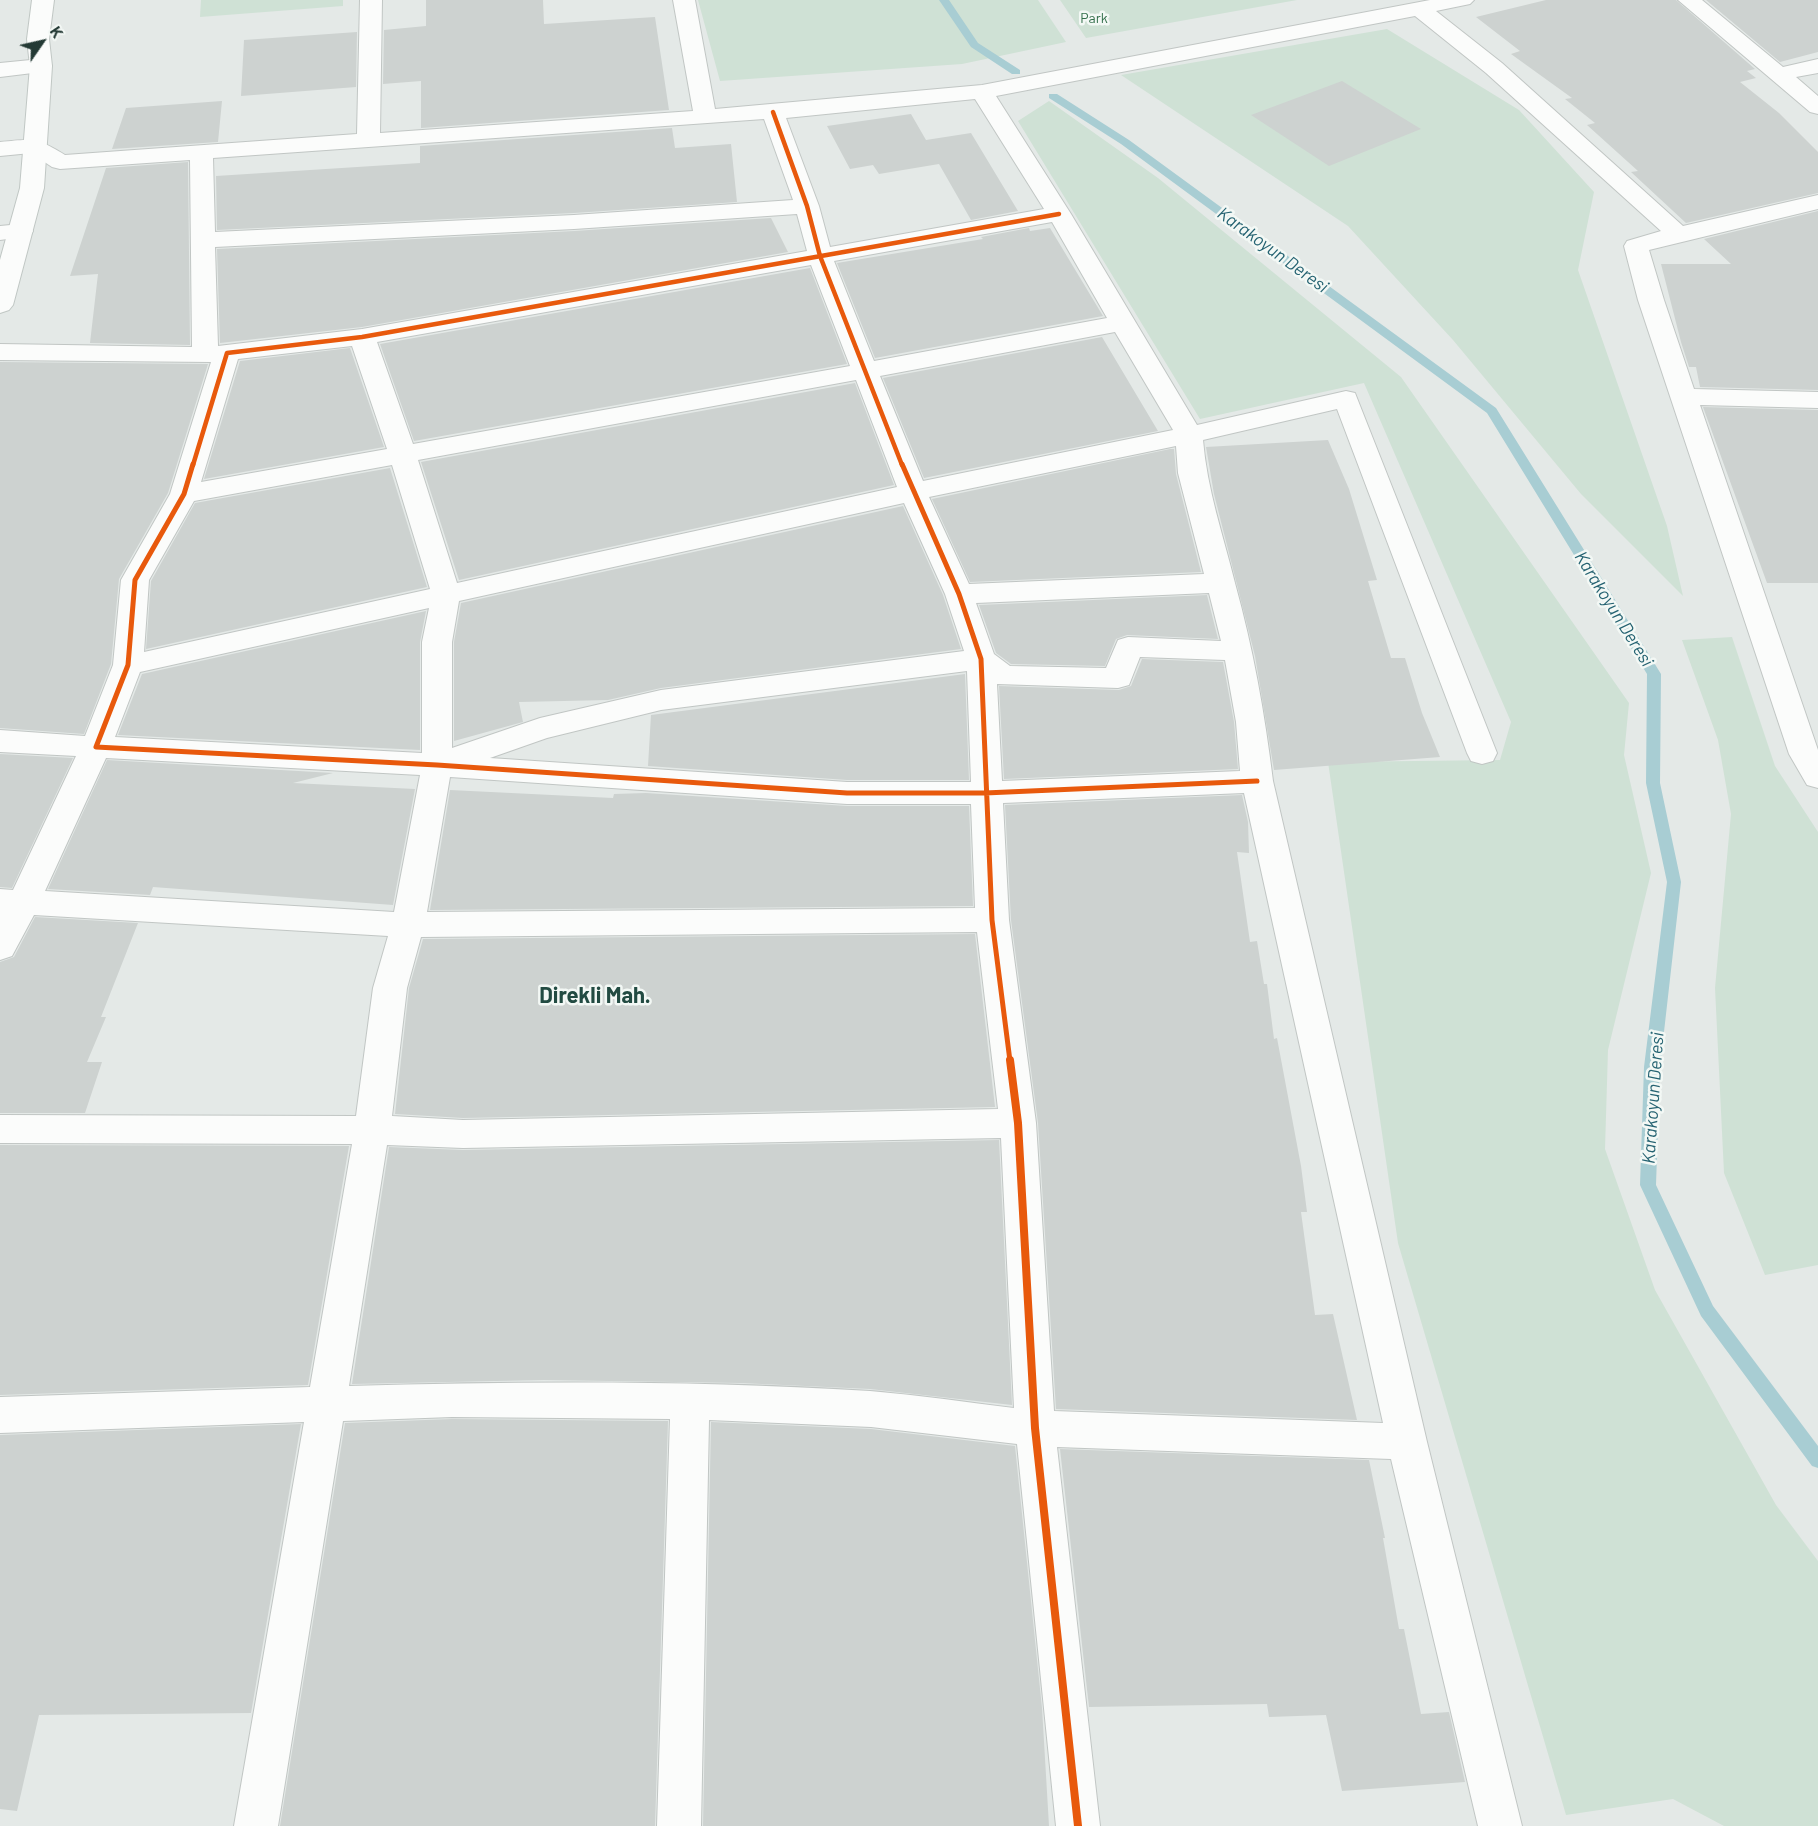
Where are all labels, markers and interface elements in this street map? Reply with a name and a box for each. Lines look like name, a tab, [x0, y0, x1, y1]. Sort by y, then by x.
park label: Park	[1080, 10, 1108, 26]
north arrow	[12, 12, 72, 72]
text: K	[47, 22, 68, 41]
water label: Karakoyun Deresi	[1213, 203, 1333, 297]
water label: Karakoyun Deresi	[1570, 547, 1658, 671]
district label: Direkli Mah.	[539, 983, 651, 1009]
water label: Karakoyun Deresi	[1638, 1031, 1668, 1165]

